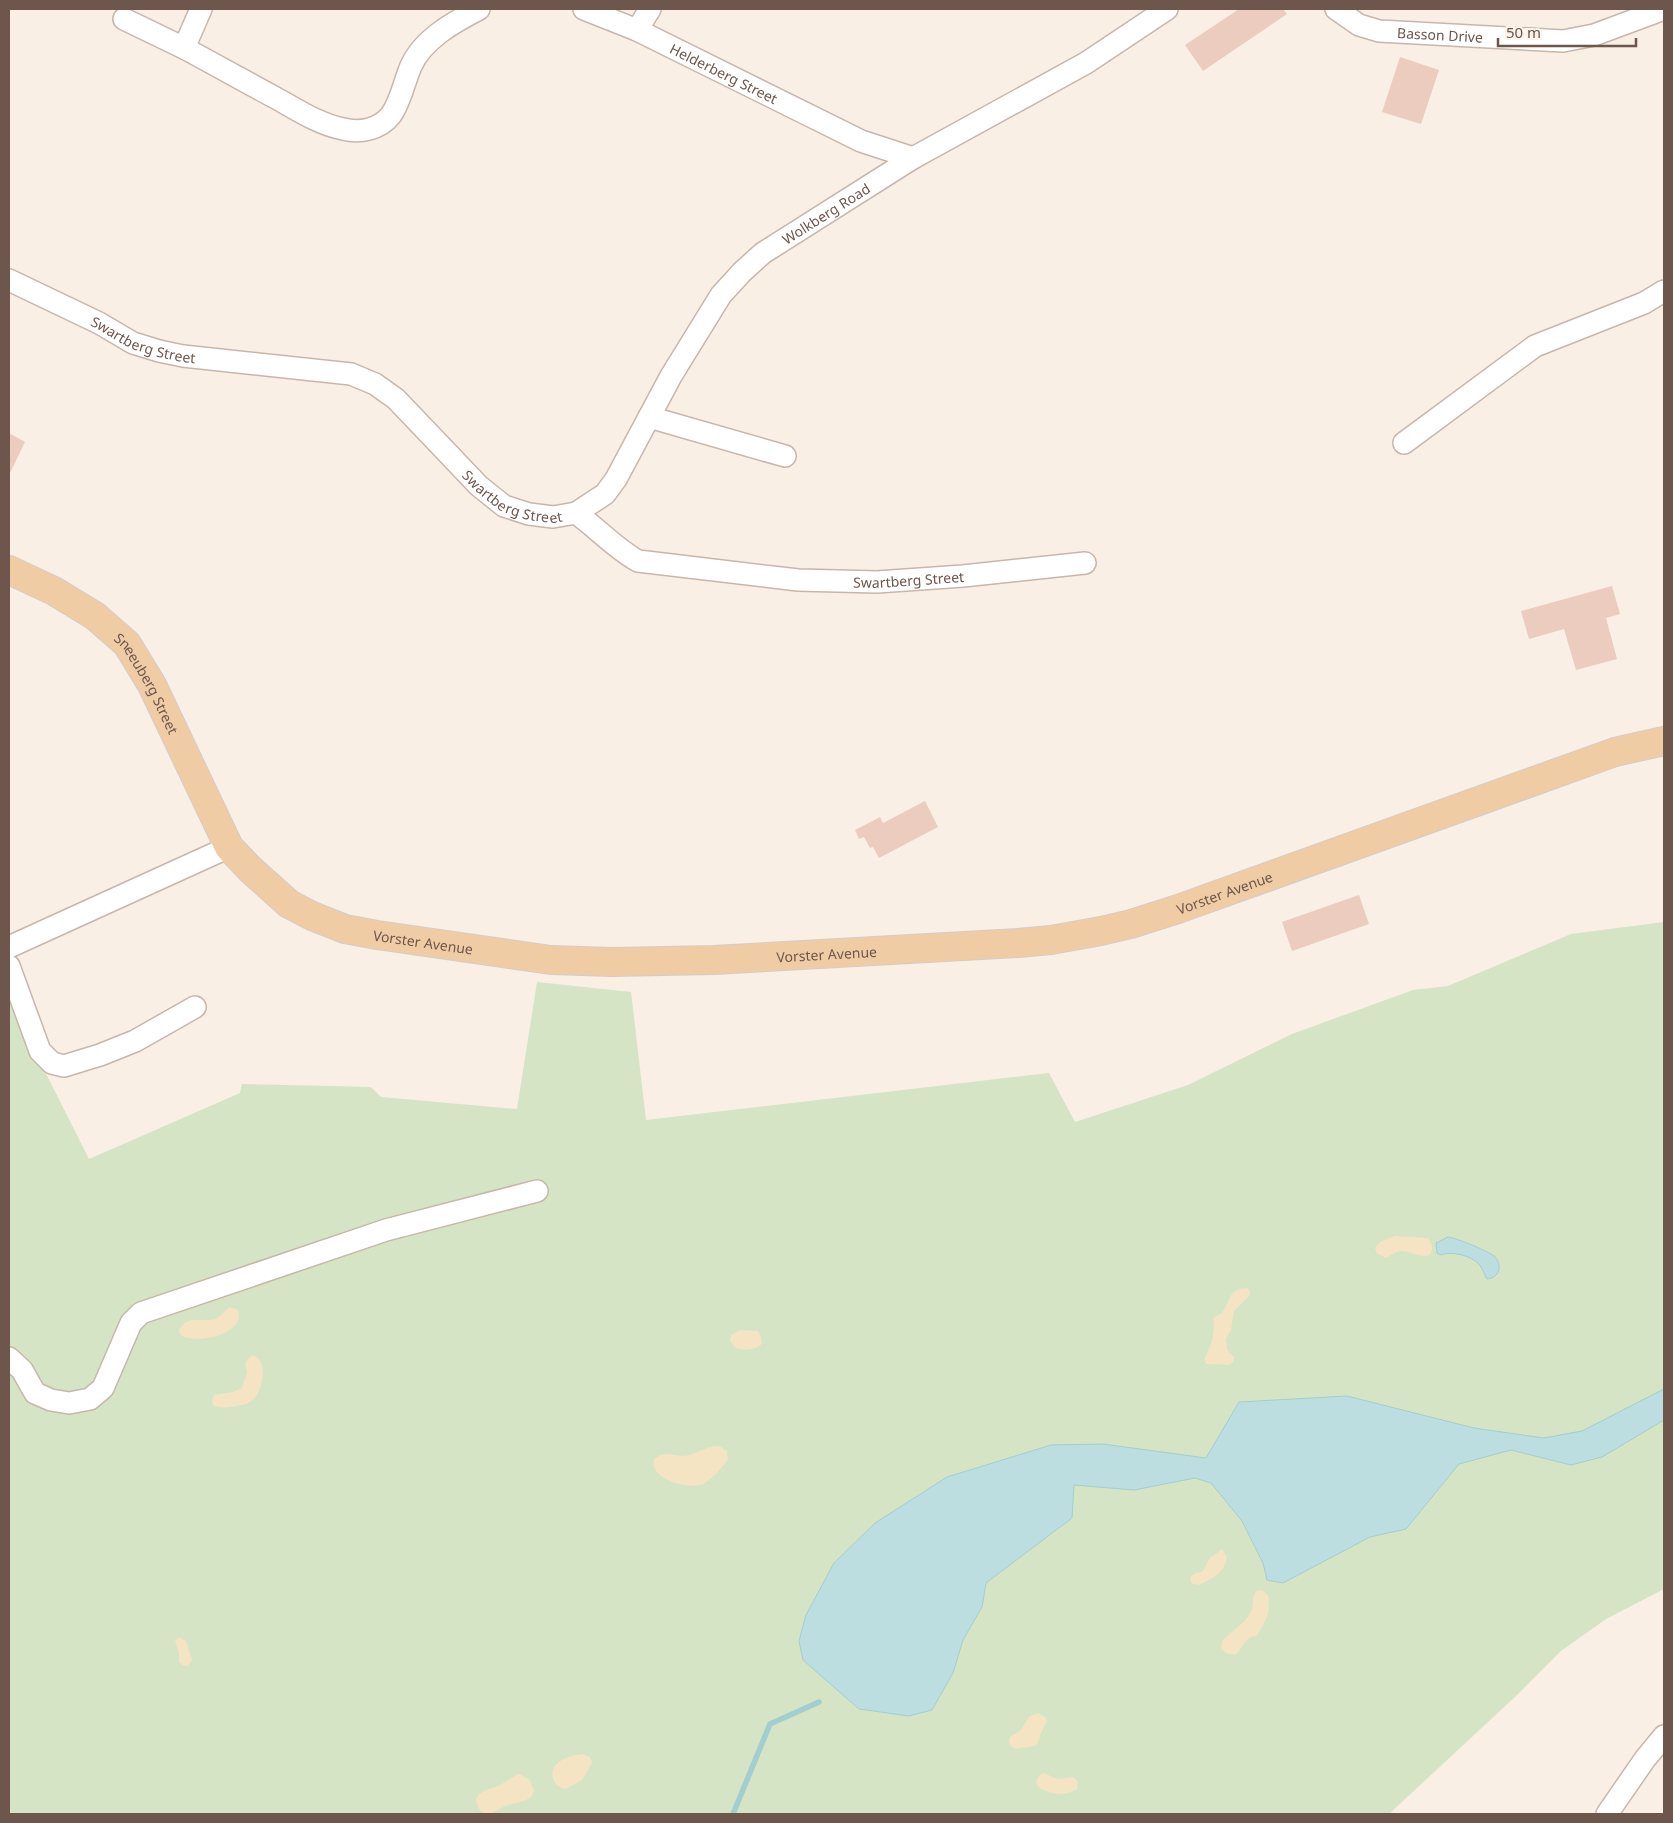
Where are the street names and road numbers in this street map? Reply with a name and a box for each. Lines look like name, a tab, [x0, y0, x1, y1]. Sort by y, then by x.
street label: Basson Drive	[1397, 22, 1483, 46]
street label: Helderberg Street	[667, 38, 781, 108]
street label: Wolkberg Road	[778, 178, 873, 248]
street label: Swartberg Street	[88, 311, 197, 367]
street label: Swartberg Street	[459, 465, 564, 527]
street label: Swartberg Street	[853, 566, 965, 592]
street label: Sneeuberg Street	[111, 628, 183, 737]
street label: Vorster Avenue	[1174, 866, 1275, 918]
street label: Vorster Avenue	[372, 925, 474, 958]
street label: Vorster Avenue	[776, 941, 878, 966]

